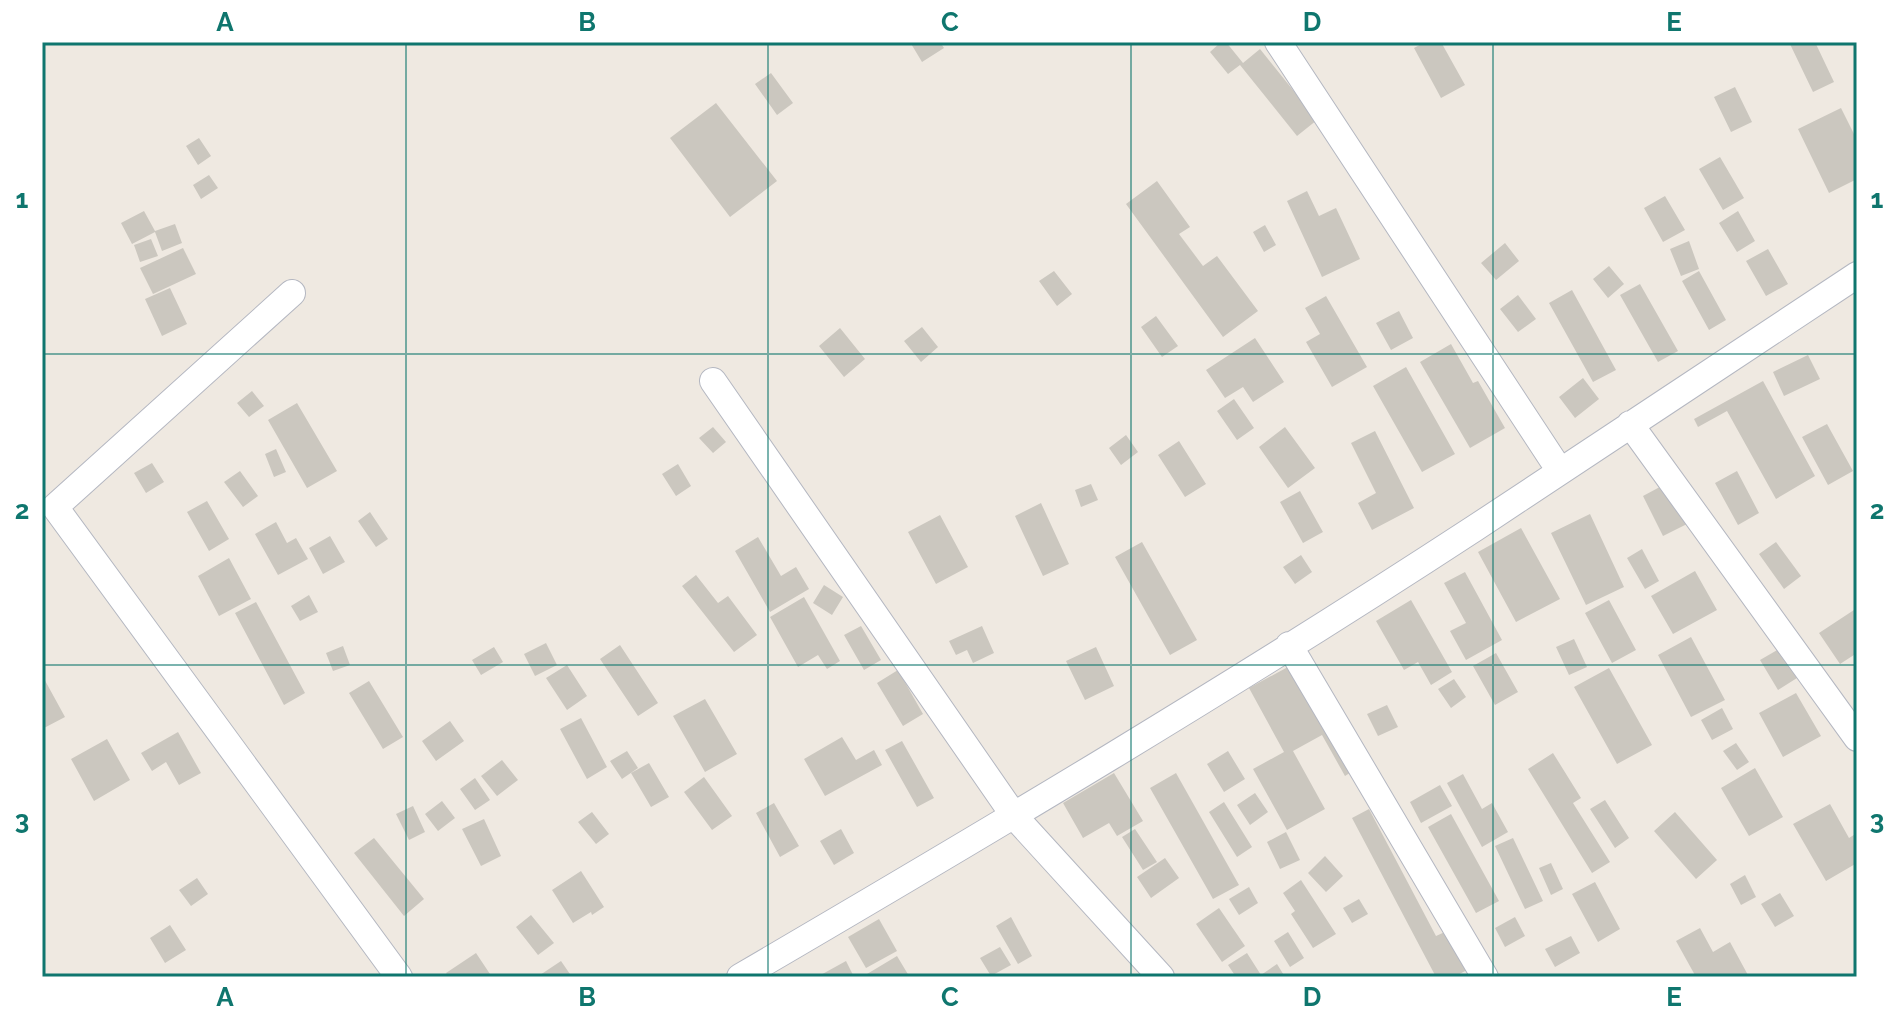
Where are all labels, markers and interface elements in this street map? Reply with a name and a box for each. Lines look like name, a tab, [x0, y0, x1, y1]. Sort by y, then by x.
text: A	[216, 7, 234, 37]
text: B	[578, 7, 596, 37]
text: C	[941, 7, 959, 37]
text: D	[1303, 7, 1321, 37]
text: E	[1666, 7, 1682, 37]
text: 1	[16, 184, 29, 214]
text: 1	[1871, 184, 1884, 214]
text: 2	[15, 495, 29, 525]
text: 2	[1870, 495, 1884, 525]
text: 3	[15, 805, 29, 835]
text: 3	[1870, 805, 1884, 835]
text: A	[216, 982, 234, 1012]
text: B	[578, 982, 596, 1012]
text: C	[941, 982, 959, 1012]
text: D	[1303, 982, 1321, 1012]
text: E	[1666, 982, 1682, 1012]

